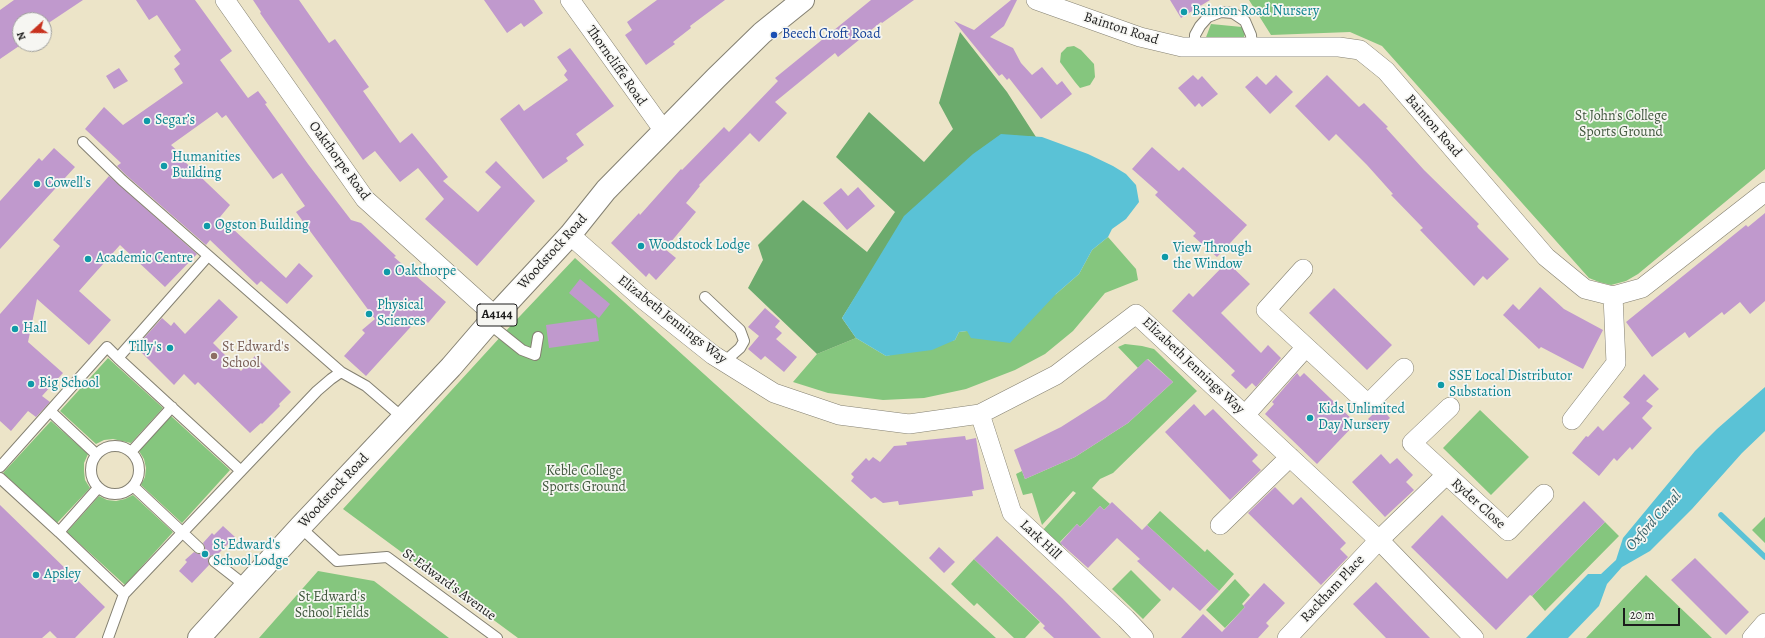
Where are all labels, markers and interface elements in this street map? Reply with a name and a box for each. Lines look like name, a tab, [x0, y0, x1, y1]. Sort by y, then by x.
place label: Bainton Road Nursery	[1192, 4, 1319, 20]
marker: Bainton Road Nursery	[1179, 7, 1189, 17]
street label: Bainton Road	[1081, 9, 1161, 49]
north arrow	[12, 12, 52, 52]
street label: Thorncliffe Road	[582, 23, 650, 109]
place label: Beech Croft Road	[782, 27, 881, 43]
text: N	[13, 30, 30, 43]
marker: Beech Croft Road	[769, 30, 779, 40]
street label: Bainton Road	[1401, 91, 1465, 161]
park label: St John's College Sports Ground	[1575, 109, 1667, 142]
place label: Segar’s	[155, 113, 195, 129]
marker: Segar’s	[142, 116, 152, 126]
street label: Oakthorpe Road	[305, 118, 373, 204]
place label: Humanities Building	[172, 150, 240, 182]
marker: Humanities Building	[159, 161, 169, 171]
place label: Cowell's	[45, 176, 91, 192]
marker: Cowell's	[32, 179, 42, 189]
street label: Woodstock Road	[515, 211, 591, 293]
place label: Ogston Building	[215, 218, 309, 234]
marker: Ogston Building	[202, 221, 212, 231]
place label: Woodstock Lodge	[649, 238, 750, 254]
marker: Woodstock Lodge	[636, 241, 646, 251]
place label: View Through the Window	[1173, 241, 1252, 274]
place label: Academic Centre	[96, 251, 193, 267]
marker: View Through the Window	[1160, 252, 1170, 262]
marker: Academic Centre	[83, 254, 93, 264]
place label: Oakthorpe	[395, 264, 456, 280]
marker: Oakthorpe	[382, 267, 392, 277]
street label: Elizabeth Jennings Way	[614, 272, 730, 368]
place label: Physical Sciences	[377, 298, 426, 330]
road number: A4144	[477, 304, 517, 326]
marker: Physical Sciences	[364, 309, 374, 319]
street label: Elizabeth Jennings Way	[1138, 314, 1248, 418]
place label: Hall	[23, 321, 47, 337]
marker: Hall	[10, 324, 20, 334]
place label: Tilly's	[129, 340, 162, 356]
place label: St Edward's School	[222, 340, 289, 372]
marker: Tilly's	[165, 343, 175, 353]
marker: St Edward's School	[209, 351, 219, 361]
place label: SSE Local Distributor Substation	[1449, 369, 1572, 402]
place label: Big School	[39, 376, 99, 392]
marker: Big School	[26, 379, 36, 389]
marker: SSE Local Distributor Substation	[1436, 380, 1446, 390]
place label: Kids Unlimited Day Nursery	[1318, 402, 1405, 434]
marker: Kids Unlimited Day Nursery	[1305, 413, 1315, 423]
street label: Woodstock Road	[295, 450, 373, 532]
park label: Keble College Sports Ground	[542, 464, 626, 496]
street label: Ryder Close	[1447, 475, 1509, 533]
water label: Oxford Canal	[1622, 487, 1686, 555]
street label: Lark Hill	[1016, 517, 1064, 563]
place label: St Edward's School Lodge	[213, 538, 289, 570]
street label: St Edward's Avenue	[399, 545, 499, 625]
marker: St Edward's School Lodge	[200, 549, 210, 559]
street label: Rackham Place	[1298, 552, 1368, 626]
place label: Apsley	[44, 567, 81, 583]
marker: Apsley	[31, 570, 41, 580]
park label: St Edward's School Fields	[295, 590, 369, 622]
scale bar	[1625, 600, 1682, 626]
text: 20 m	[1630, 607, 1654, 623]

